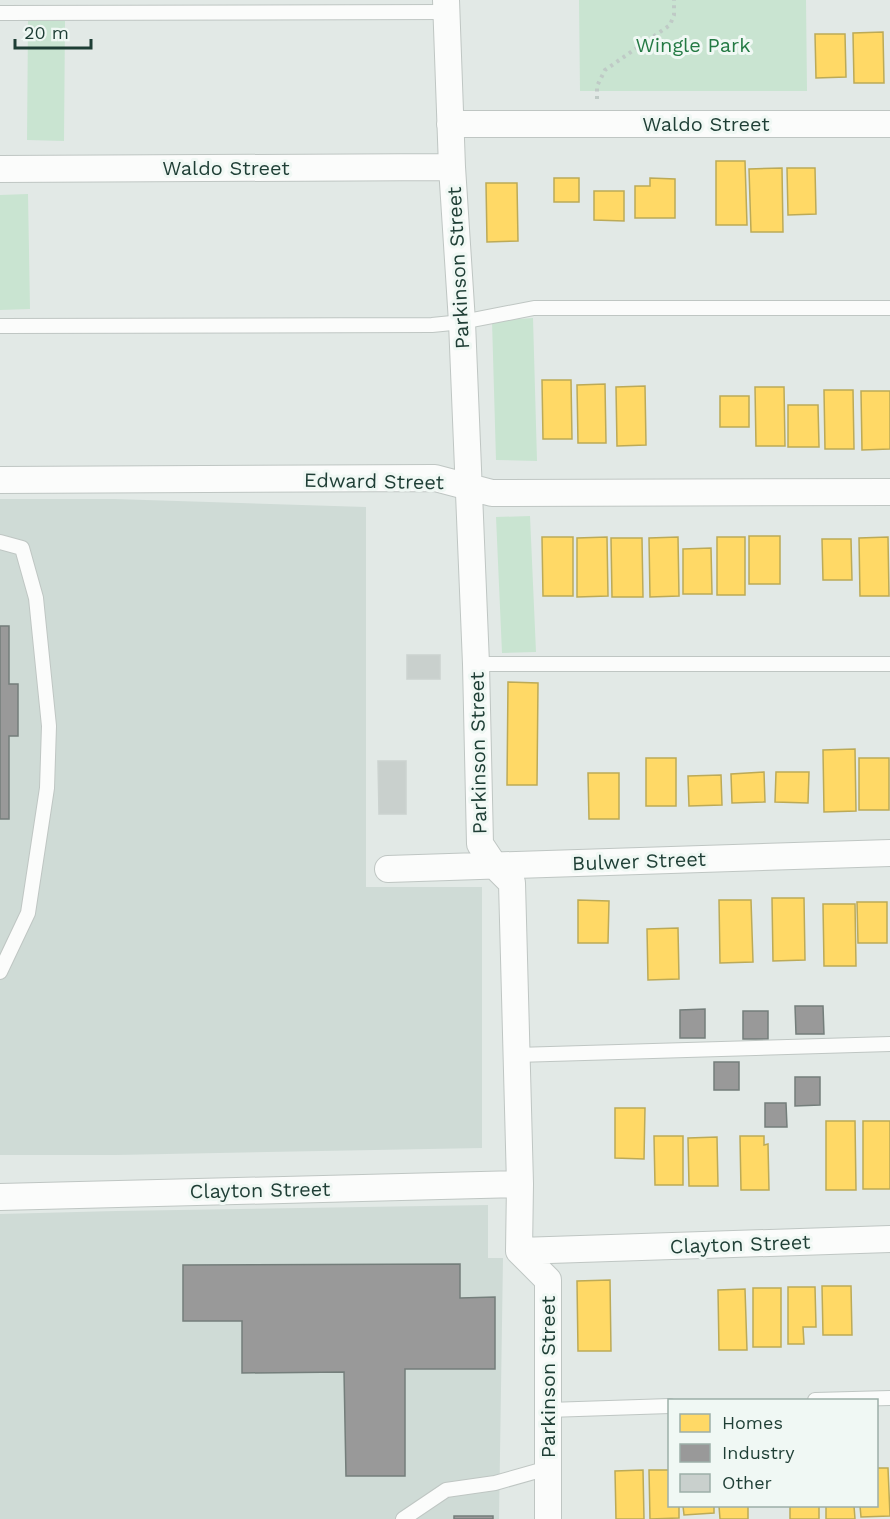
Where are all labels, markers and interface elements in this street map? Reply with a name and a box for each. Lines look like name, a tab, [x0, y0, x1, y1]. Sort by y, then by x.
scale bar	[15, 12, 92, 50]
text: 20 m	[24, 22, 69, 43]
park label: Wingle Park	[635, 33, 751, 57]
street label: Waldo Street	[642, 112, 770, 136]
street label: Waldo Street	[162, 156, 290, 180]
street label: Parkinson Street	[442, 186, 474, 350]
street label: Edward Street	[304, 468, 445, 494]
street label: Parkinson Street	[465, 671, 491, 835]
street label: Bulwer Street	[572, 847, 707, 875]
street label: Clayton Street	[189, 1177, 331, 1203]
street label: Clayton Street	[669, 1230, 811, 1258]
street label: Parkinson Street	[536, 1295, 560, 1458]
legend	[668, 1399, 878, 1507]
text: Homes	[722, 1412, 783, 1433]
text: Industry	[722, 1442, 795, 1463]
text: Other	[722, 1472, 772, 1493]

